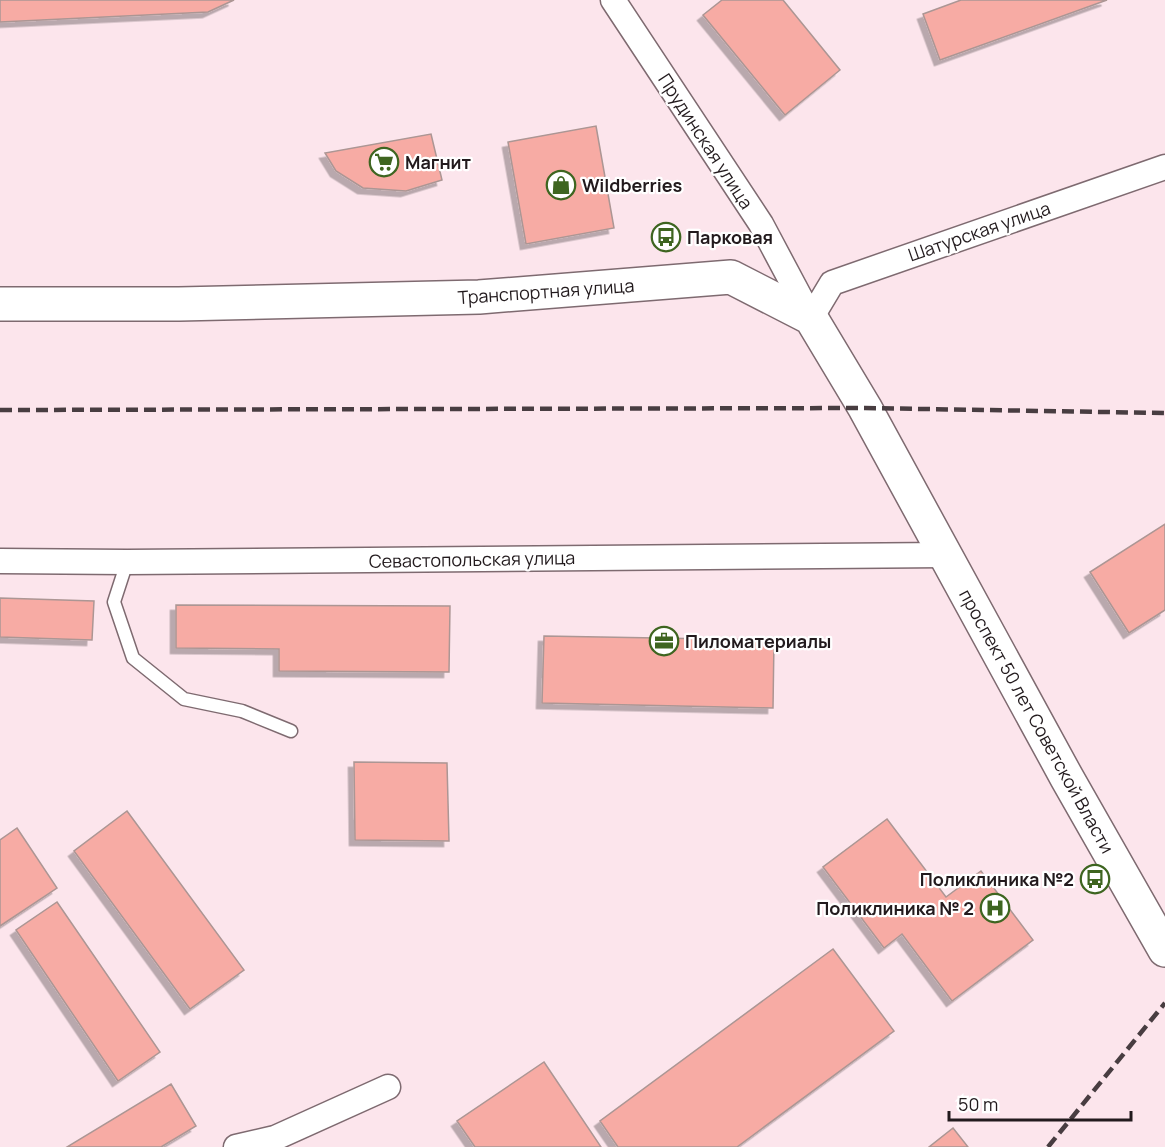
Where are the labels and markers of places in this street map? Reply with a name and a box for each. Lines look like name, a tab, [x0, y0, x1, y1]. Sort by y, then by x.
supermarket icon: Магнит	[368, 146, 400, 178]
place label: Магнит	[405, 150, 472, 174]
shop icon: Wildberries	[545, 169, 577, 201]
place label: Wildberries	[582, 173, 683, 197]
bus stop icon: Парковая	[650, 221, 682, 253]
place label: Парковая	[687, 225, 773, 249]
office icon: Пиломатериалы	[648, 625, 680, 657]
place label: Пиломатериалы	[685, 629, 831, 653]
bus stop icon: Поликлиника №2	[1079, 863, 1111, 895]
place label: Поликлиника №2	[920, 867, 1074, 891]
hospital icon: Поликлиника № 2	[979, 892, 1011, 924]
place label: Поликлиника № 2	[816, 896, 974, 920]

